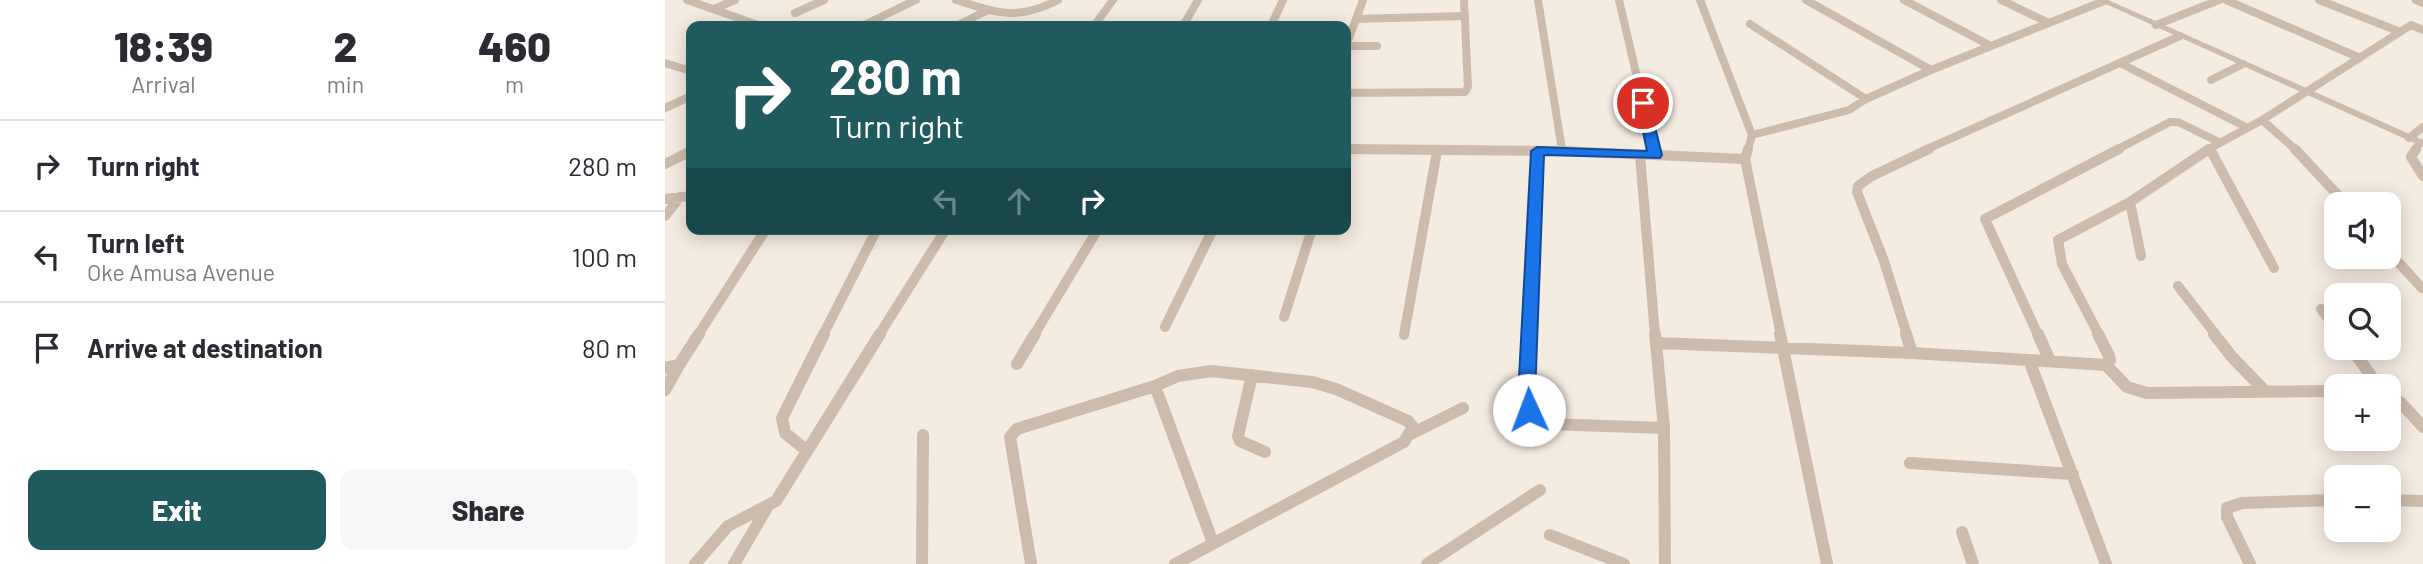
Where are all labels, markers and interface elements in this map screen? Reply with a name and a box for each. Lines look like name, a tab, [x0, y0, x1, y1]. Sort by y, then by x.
text: 18:39	[114, 20, 213, 70]
text: 2	[334, 20, 357, 70]
text: 460	[478, 20, 551, 70]
text: 280 m	[829, 46, 962, 105]
icon: right	[714, 49, 805, 140]
text: Arrival	[131, 70, 196, 98]
text: min	[327, 70, 364, 98]
text: m	[505, 70, 524, 98]
pin	[1613, 73, 1673, 133]
icon: arrive	[1624, 84, 1662, 122]
text: Turn right	[829, 106, 964, 144]
icon: right	[28, 147, 66, 185]
text: Turn right	[87, 150, 200, 181]
text: 280 m	[568, 150, 637, 181]
icon: left	[927, 182, 965, 220]
icon: ahead	[1000, 182, 1038, 220]
icon: right	[1073, 182, 1111, 220]
map controls	[2324, 192, 2401, 542]
button: sound	[2324, 192, 2401, 269]
text: Turn left	[87, 227, 185, 258]
icon: left	[28, 238, 66, 276]
text: 100 m	[572, 241, 637, 272]
text: Oke Amusa Avenue	[87, 258, 275, 286]
button: search	[2324, 283, 2401, 360]
icon: arrive	[28, 329, 66, 367]
text: Arrive at destination	[87, 332, 323, 363]
text: 80 m	[582, 332, 637, 363]
position arrow	[1492, 373, 1566, 447]
button: +	[2324, 374, 2401, 451]
button: −	[2324, 465, 2401, 542]
button: Exit	[28, 470, 326, 550]
button: Share	[340, 470, 637, 550]

